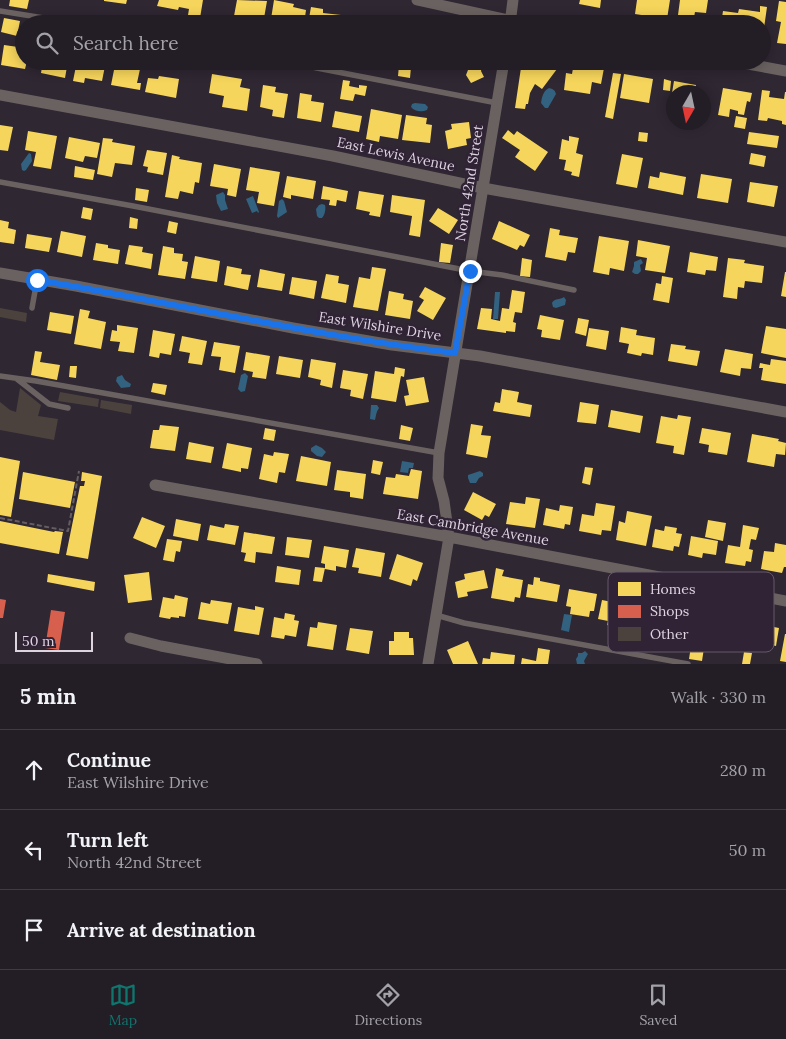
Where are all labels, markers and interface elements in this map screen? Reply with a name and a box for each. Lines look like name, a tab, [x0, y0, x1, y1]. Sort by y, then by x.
search box	[15, 15, 771, 70]
icon: search	[33, 29, 61, 57]
text: Search here	[73, 31, 179, 55]
north arrow	[666, 85, 711, 130]
street label: North 42nd Street	[451, 123, 487, 243]
street label: East Lewis Avenue	[335, 133, 457, 175]
route end	[459, 260, 482, 283]
route start	[26, 269, 49, 292]
street label: East Wilshire Drive	[317, 307, 443, 345]
street label: East Cambridge Avenue	[396, 505, 551, 549]
legend	[608, 572, 774, 652]
text: Homes	[650, 580, 695, 598]
text: Shops	[650, 602, 689, 620]
text: Other	[650, 625, 689, 643]
scale bar	[15, 629, 92, 652]
text: 50 m	[22, 632, 55, 650]
text: 5 min	[20, 683, 76, 710]
text: Walk · 330 m	[671, 687, 766, 707]
text: Continue	[67, 748, 151, 772]
icon: ahead	[20, 756, 48, 784]
text: 280 m	[720, 760, 766, 780]
text: East Wilshire Drive	[67, 772, 209, 792]
text: Turn left	[67, 828, 148, 852]
icon: left	[20, 836, 48, 864]
text: 50 m	[729, 840, 766, 860]
text: North 42nd Street	[67, 852, 202, 872]
icon: arrive	[20, 916, 48, 944]
text: Arrive at destination	[67, 918, 256, 942]
tab: Map	[109, 981, 137, 1029]
tab: Directions	[354, 981, 422, 1029]
tab: Saved	[639, 981, 677, 1029]

